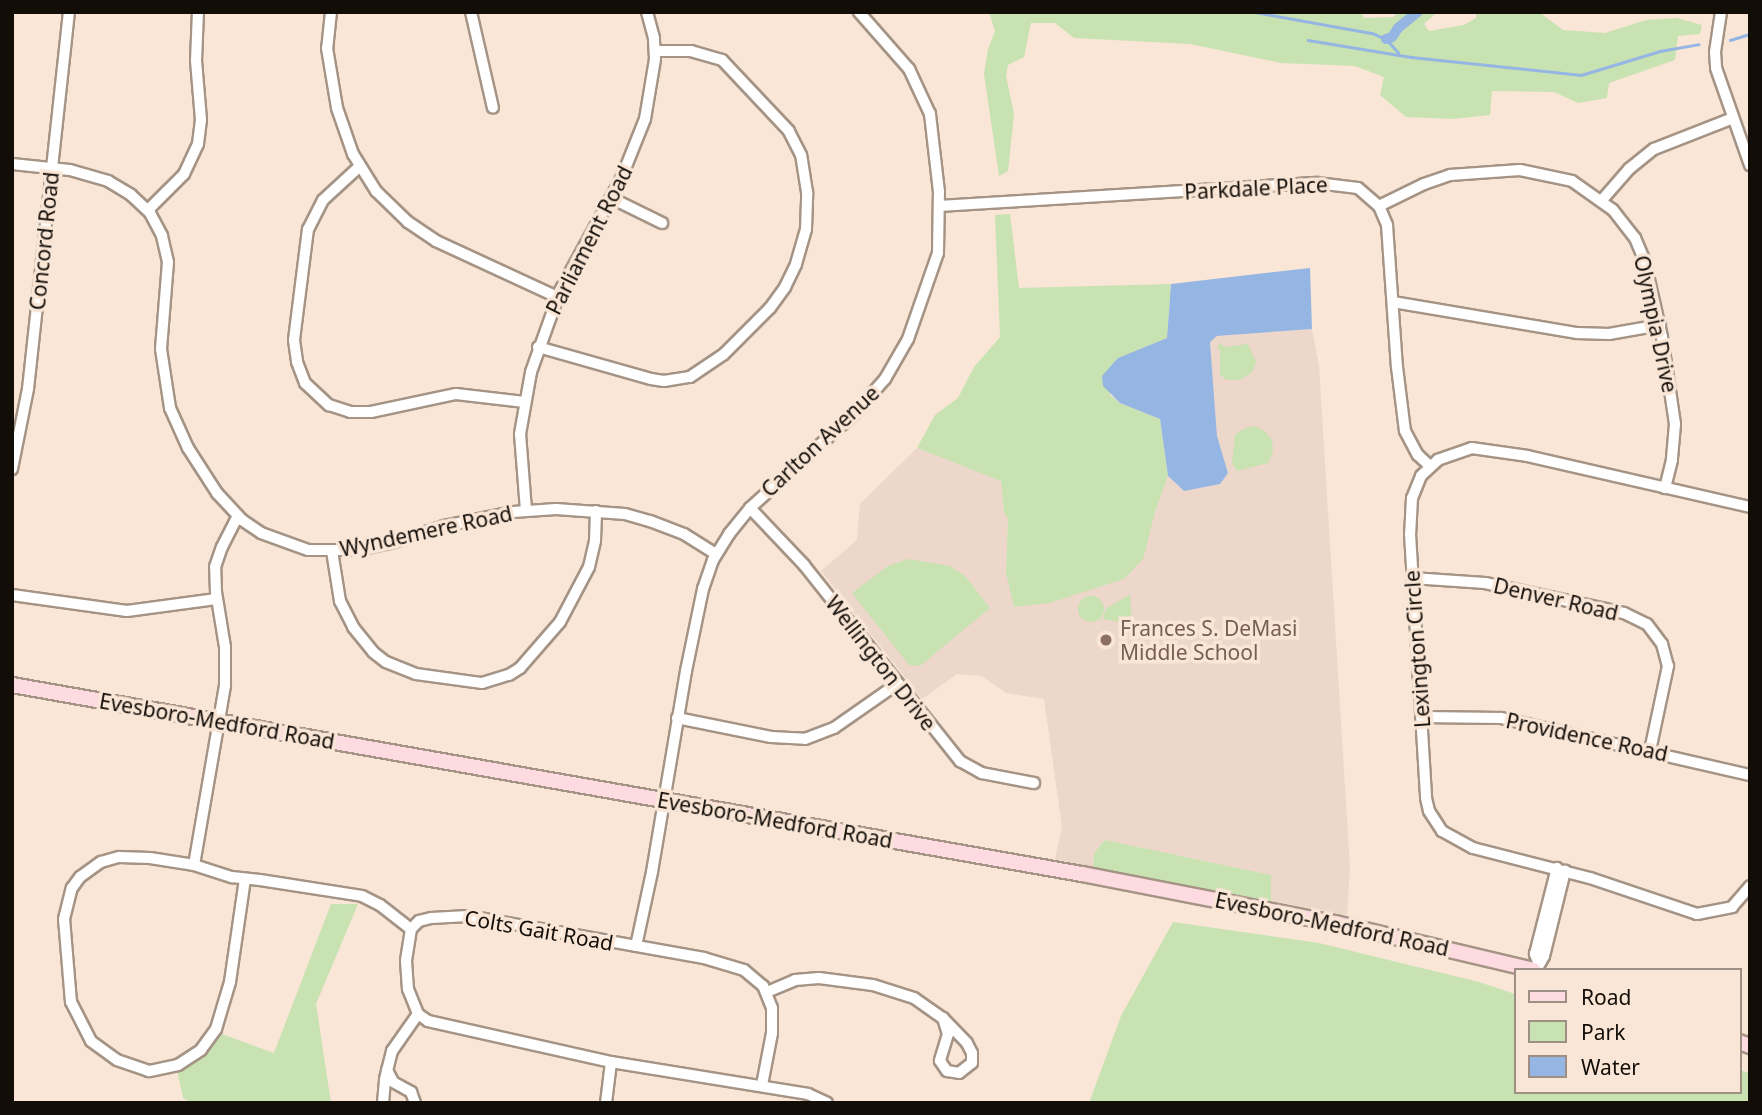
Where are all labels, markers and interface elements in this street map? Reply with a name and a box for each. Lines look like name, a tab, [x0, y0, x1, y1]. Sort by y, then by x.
street label: Parliament Road	[541, 161, 637, 319]
street label: Concord Road	[24, 171, 64, 311]
street label: Parkdale Place	[1184, 172, 1328, 204]
street label: Olympia Drive	[1629, 253, 1683, 395]
street label: Carlton Avenue	[756, 380, 884, 502]
street label: Wyndemere Road	[338, 500, 514, 562]
street label: Lexington Circle	[1399, 569, 1435, 729]
street label: Denver Road	[1491, 572, 1621, 626]
street label: Wellington Drive	[821, 591, 941, 735]
place label: Frances S. DeMasi Middle School	[1120, 615, 1297, 665]
marker: Frances S. DeMasi Middle School	[1098, 632, 1114, 648]
street label: Evesboro-Medford Road	[97, 688, 337, 754]
street label: Providence Road	[1504, 708, 1670, 766]
street label: Evesboro-Medford Road	[655, 787, 895, 853]
street label: Evesboro-Medford Road	[1213, 887, 1451, 961]
street label: Colts Gait Road	[463, 905, 615, 955]
legend	[1514, 968, 1741, 1094]
text: Road	[1581, 983, 1631, 1011]
text: Park	[1581, 1018, 1625, 1046]
text: Water	[1581, 1053, 1640, 1081]

